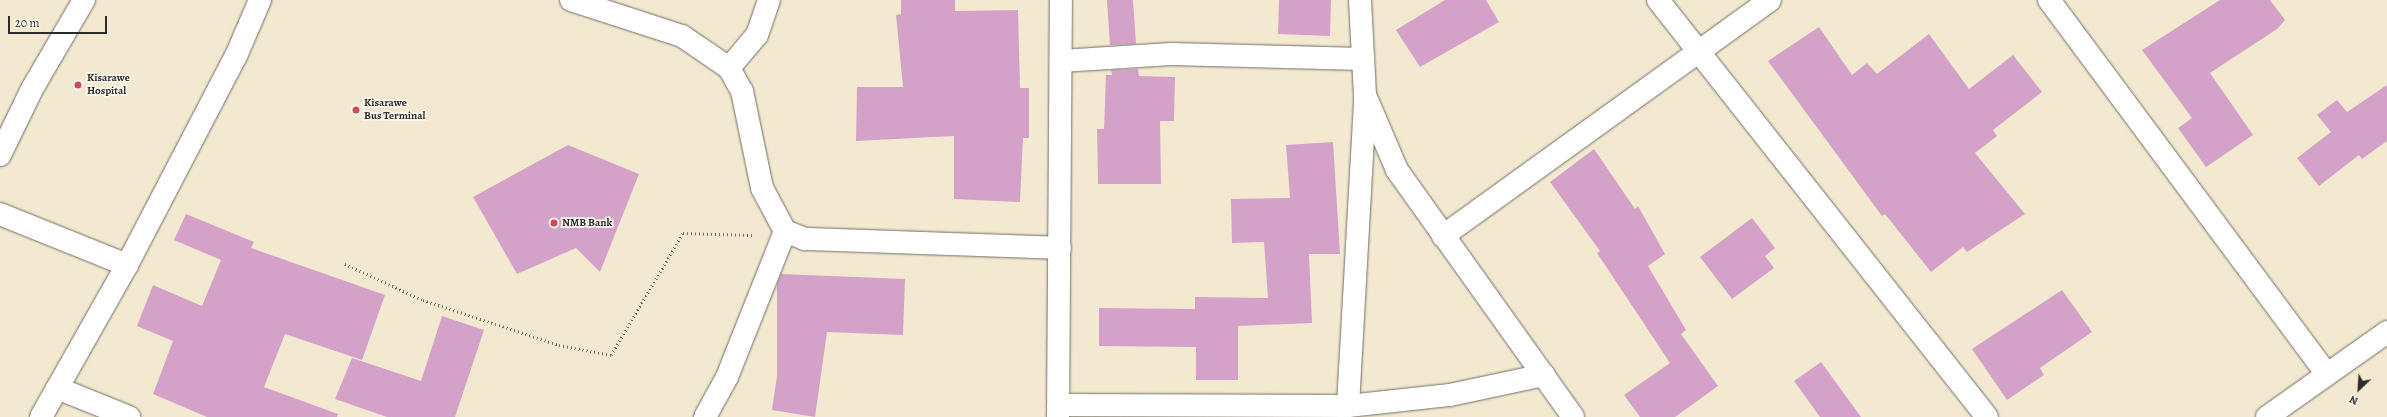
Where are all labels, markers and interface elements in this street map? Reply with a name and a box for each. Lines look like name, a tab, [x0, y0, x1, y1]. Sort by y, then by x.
scale bar	[10, 8, 109, 34]
text: 20 m	[15, 15, 39, 31]
place label: Kisarawe Hospital	[87, 72, 130, 98]
marker: Kisarawe Hospital	[72, 79, 84, 91]
place label: Kisarawe Bus Terminal	[364, 97, 425, 123]
marker: Kisarawe Bus Terminal	[351, 105, 361, 115]
place label: NMB Bank	[562, 216, 612, 230]
marker: NMB Bank	[549, 218, 559, 228]
north arrow	[2339, 369, 2379, 409]
text: N	[2347, 392, 2361, 409]

